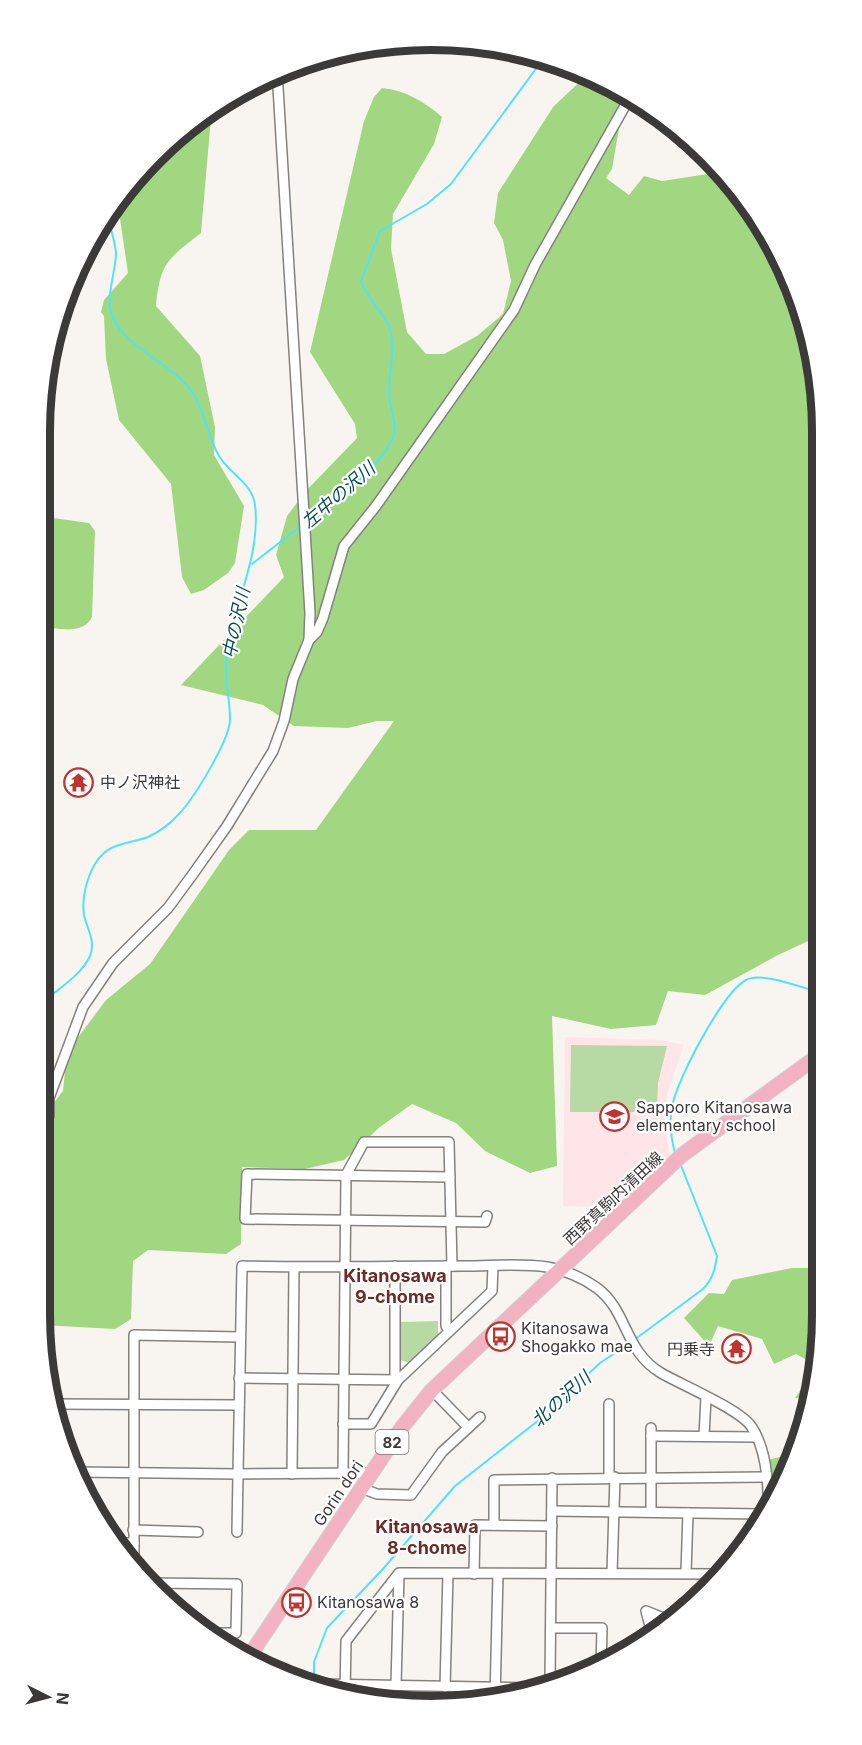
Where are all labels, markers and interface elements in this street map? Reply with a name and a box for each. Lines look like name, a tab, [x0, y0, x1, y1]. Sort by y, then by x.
water label: 左中の沢川	[297, 456, 380, 532]
water label: 中の沢川	[218, 584, 254, 660]
temple icon: 中ノ沢神社	[63, 766, 95, 798]
place label: 中ノ沢神社	[100, 772, 180, 792]
place label: Sapporo Kitanosawa elementary school	[636, 1097, 792, 1135]
school or university icon: Sapporo Kitanosawa elementary school	[599, 1100, 631, 1132]
street label: 西野真駒内清田線	[559, 1147, 667, 1249]
district label: Kitanosawa 9-chome	[343, 1265, 447, 1307]
place label: Kitanosawa Shogakko mae	[521, 1318, 633, 1356]
bus stop icon: Kitanosawa Shogakko mae	[484, 1321, 516, 1353]
temple icon: 円乗寺	[720, 1333, 752, 1365]
place label: 円乗寺	[667, 1339, 715, 1359]
water label: 北の沢川	[527, 1366, 596, 1431]
road number: 82	[376, 1430, 408, 1454]
street label: Gorin dori	[309, 1456, 367, 1530]
district label: Kitanosawa 8-chome	[375, 1516, 479, 1558]
bus stop icon: Kitanosawa 8	[280, 1586, 312, 1618]
place label: Kitanosawa 8	[317, 1592, 419, 1612]
north arrow	[18, 1667, 78, 1727]
text: N	[52, 1691, 74, 1706]

